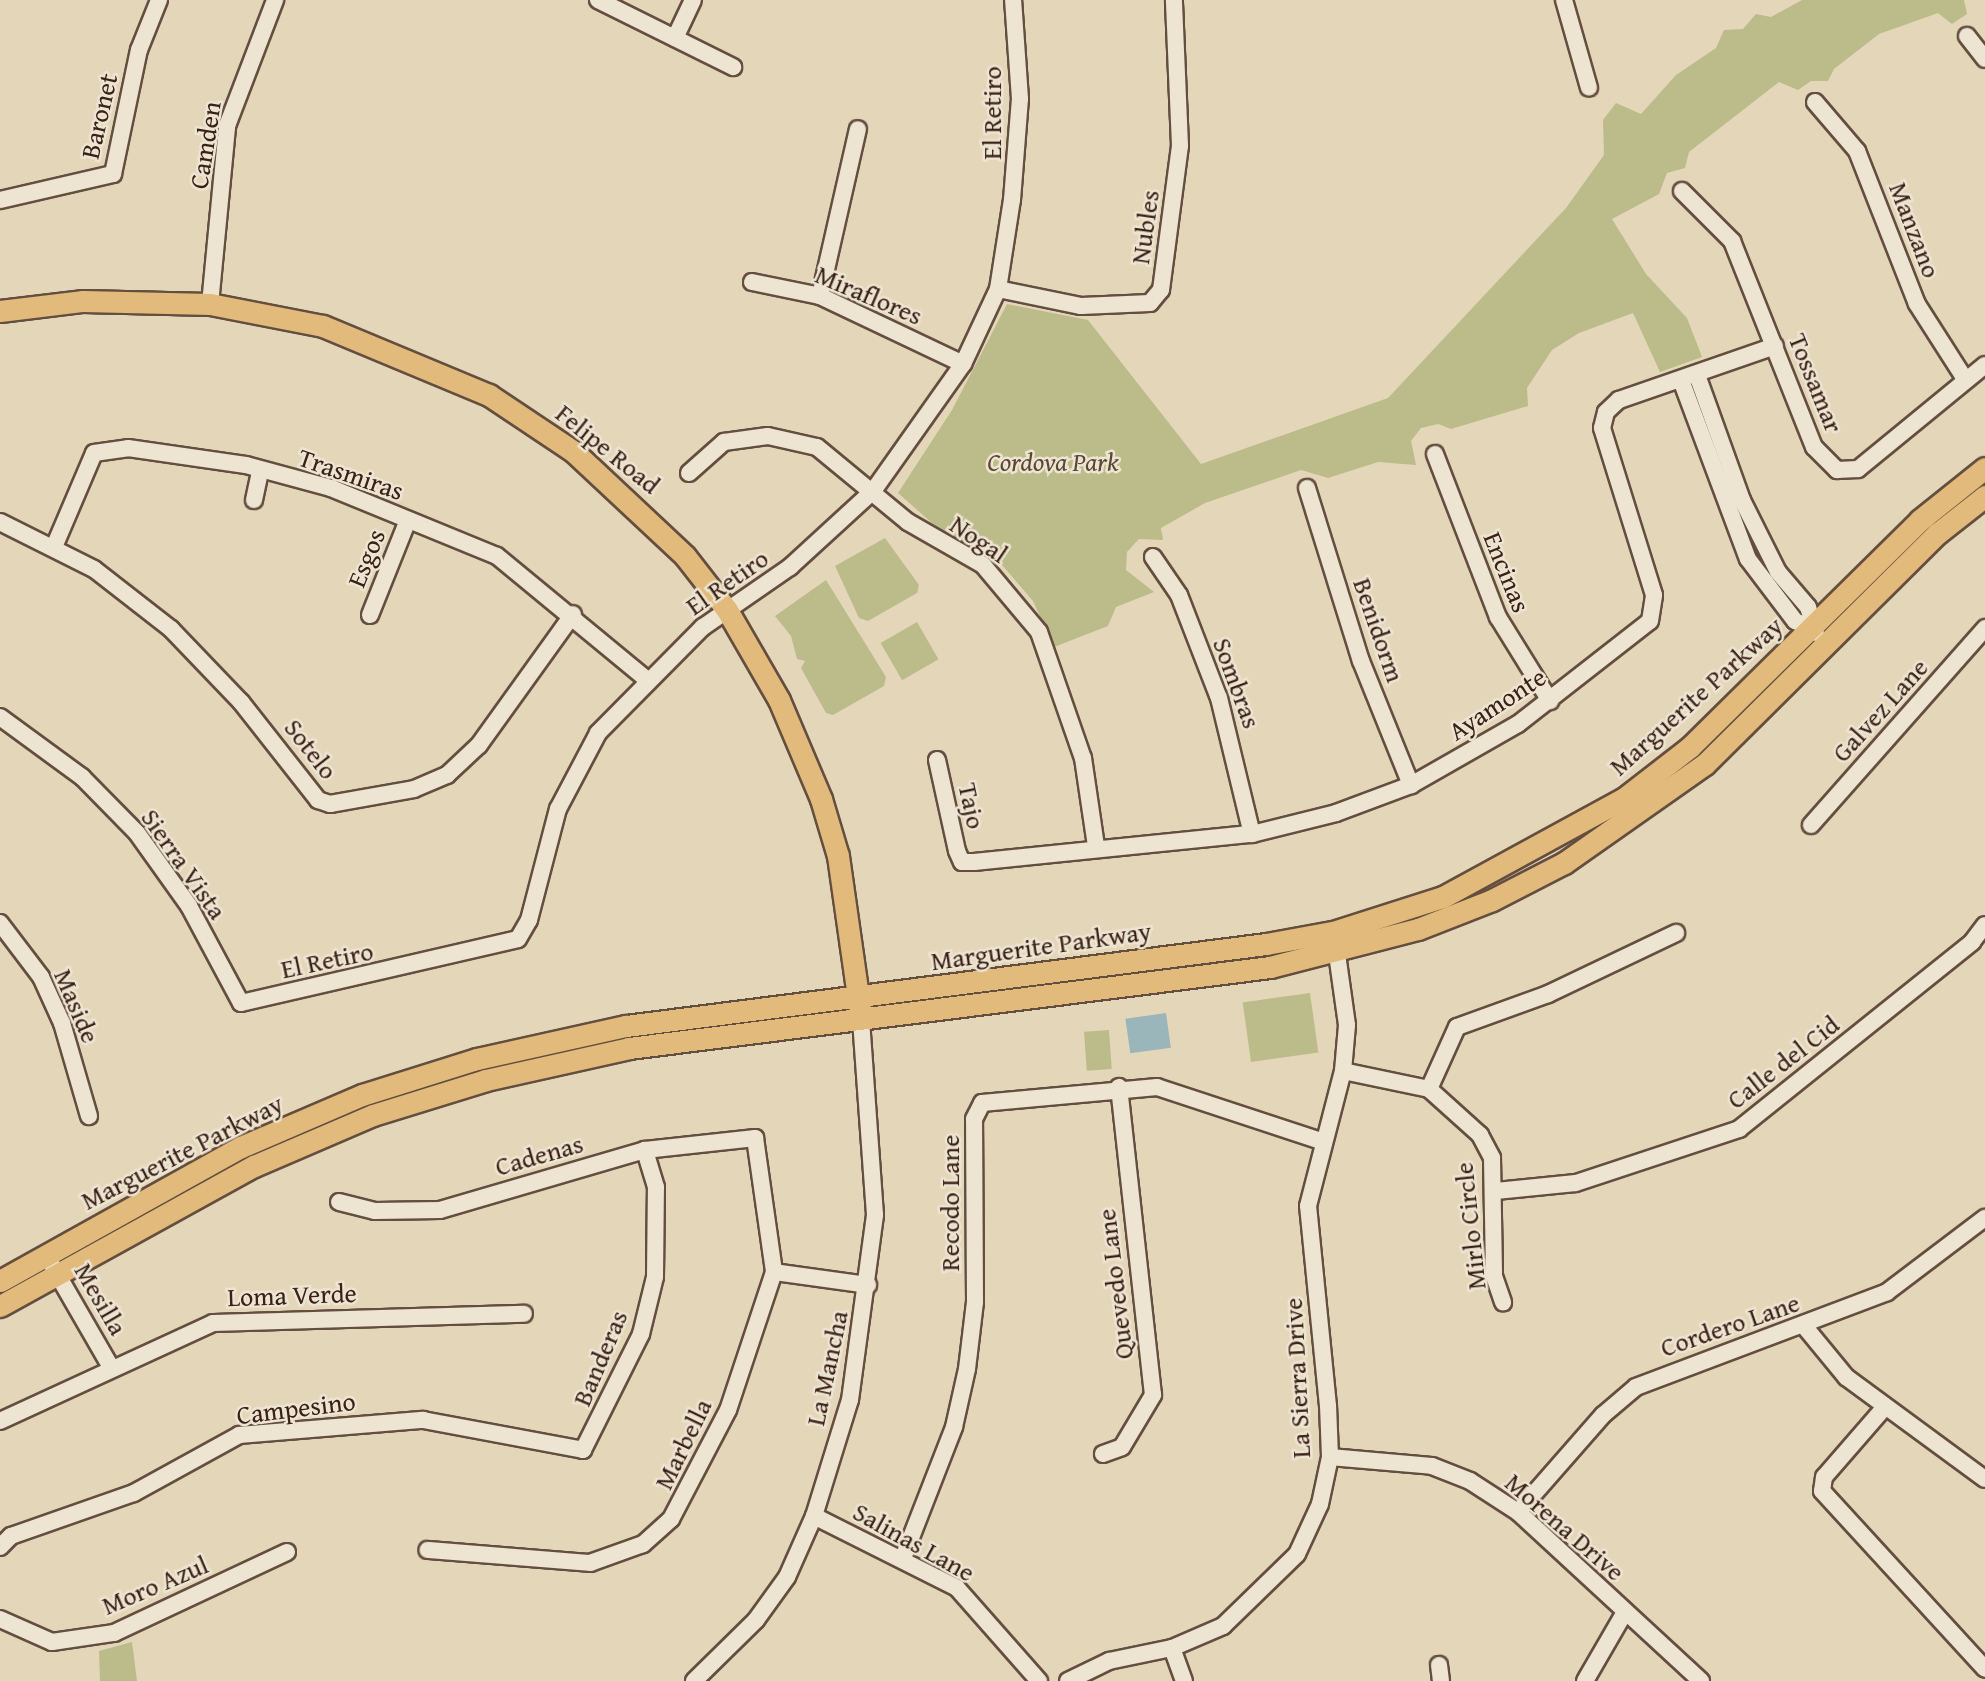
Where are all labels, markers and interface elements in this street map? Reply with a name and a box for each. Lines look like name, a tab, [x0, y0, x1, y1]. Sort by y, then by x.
street label: El Retiro	[976, 66, 1008, 160]
street label: Baronet	[74, 70, 124, 162]
street label: Camden	[183, 99, 227, 191]
street label: Manzano	[1883, 178, 1947, 282]
street label: Nubles	[1124, 188, 1166, 266]
street label: Miraflores	[811, 259, 927, 331]
street label: Tossamar	[1782, 329, 1850, 437]
street label: Felipe Road	[550, 398, 666, 500]
street label: Trasmiras	[294, 441, 408, 507]
park label: Cordova Park	[987, 446, 1119, 478]
street label: Nogal	[944, 509, 1014, 569]
street label: Esgos	[340, 524, 392, 592]
street label: Encinas	[1477, 527, 1537, 617]
street label: El Retiro	[680, 542, 774, 622]
street label: Benidorm	[1347, 574, 1411, 686]
street label: Marguerite Parkway	[1603, 610, 1789, 782]
street label: Sombras	[1206, 634, 1268, 732]
street label: Galvez Lane	[1825, 652, 1935, 768]
street label: Ayamonte	[1442, 661, 1552, 747]
street label: Sotelo	[278, 713, 344, 785]
street label: Tajo	[952, 780, 992, 832]
street label: Sierra Vista	[135, 803, 233, 925]
street label: Marguerite Parkway	[929, 915, 1153, 977]
street label: El Retiro	[278, 935, 376, 985]
street label: Maside	[48, 964, 106, 1048]
street label: Calle del Cid	[1721, 1009, 1845, 1115]
street label: Marguerite Parkway	[76, 1088, 288, 1216]
street label: Cadenas	[492, 1128, 586, 1182]
street label: Recodo Lane	[934, 1135, 966, 1271]
street label: Mirlo Circle	[1448, 1161, 1492, 1291]
street label: Quevedo Lane	[1090, 1207, 1140, 1361]
street label: Mesilla	[68, 1257, 134, 1341]
street label: Loma Verde	[227, 1277, 357, 1313]
street label: Cordero Lane	[1656, 1287, 1804, 1363]
street label: La Sierra Drive	[1277, 1297, 1317, 1459]
street label: Banderas	[566, 1306, 634, 1410]
street label: La Mancha	[800, 1308, 854, 1428]
street label: Campesino	[235, 1385, 357, 1431]
street label: Marbella	[648, 1394, 718, 1494]
street label: Morena Drive	[1499, 1467, 1631, 1587]
street label: Salinas Lane	[848, 1496, 980, 1588]
street label: Moro Azul	[97, 1549, 213, 1621]

